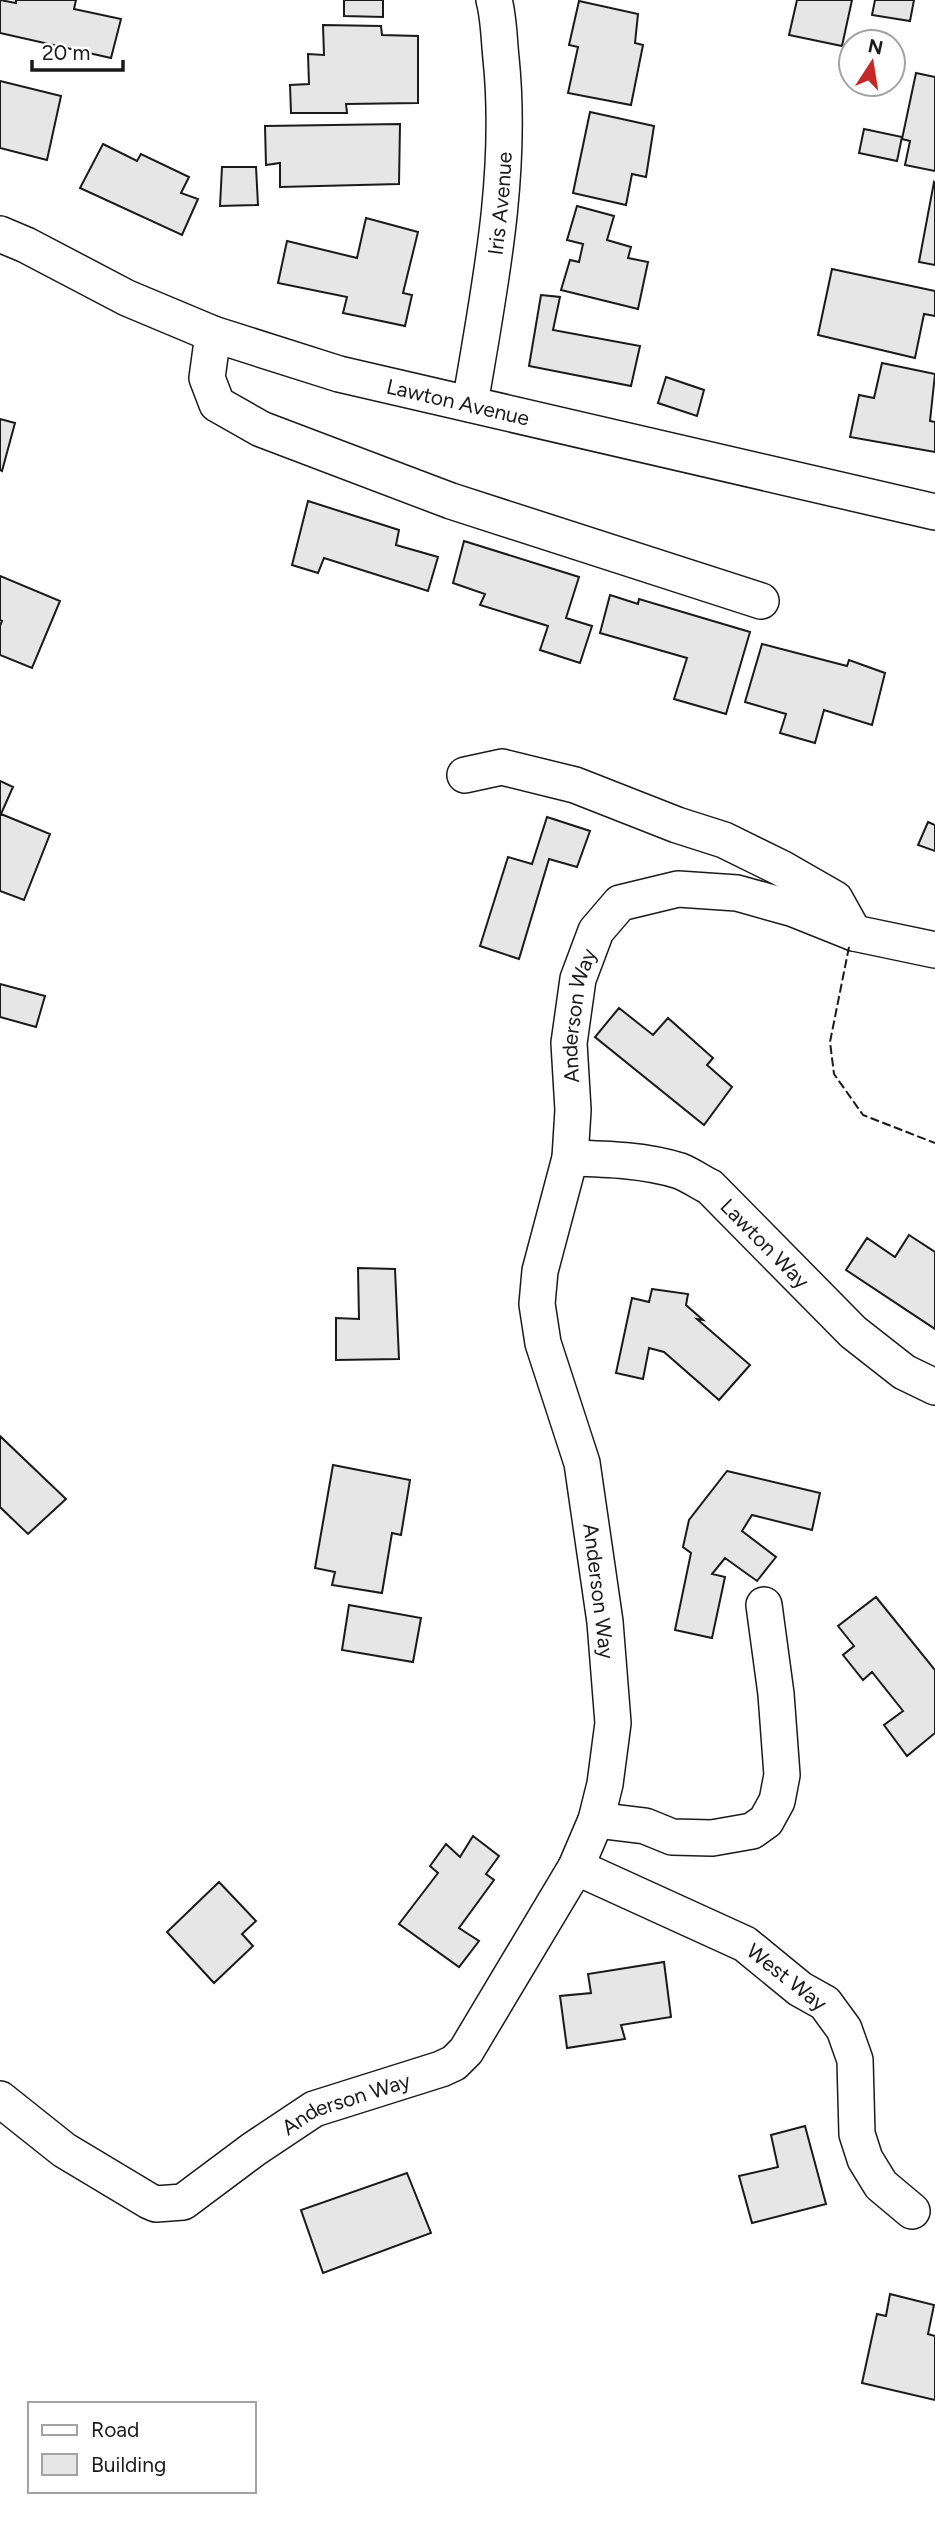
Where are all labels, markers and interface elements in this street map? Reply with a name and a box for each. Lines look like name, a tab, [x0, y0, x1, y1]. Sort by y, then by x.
scale bar	[32, 28, 122, 72]
north arrow	[837, 28, 907, 98]
text: N	[866, 34, 885, 60]
text: 20 m	[42, 40, 90, 65]
street label: Iris Avenue	[482, 151, 516, 256]
street label: Lawton Avenue	[384, 373, 532, 430]
street label: Anderson Way	[556, 945, 601, 1084]
street label: Lawton Way	[716, 1193, 815, 1293]
street label: Anderson Way	[578, 1522, 620, 1660]
street label: West Way	[742, 1938, 832, 2016]
street label: Anderson Way	[277, 2067, 413, 2140]
legend	[28, 2402, 256, 2493]
text: Road	[91, 2417, 139, 2442]
text: Building	[91, 2452, 166, 2477]

